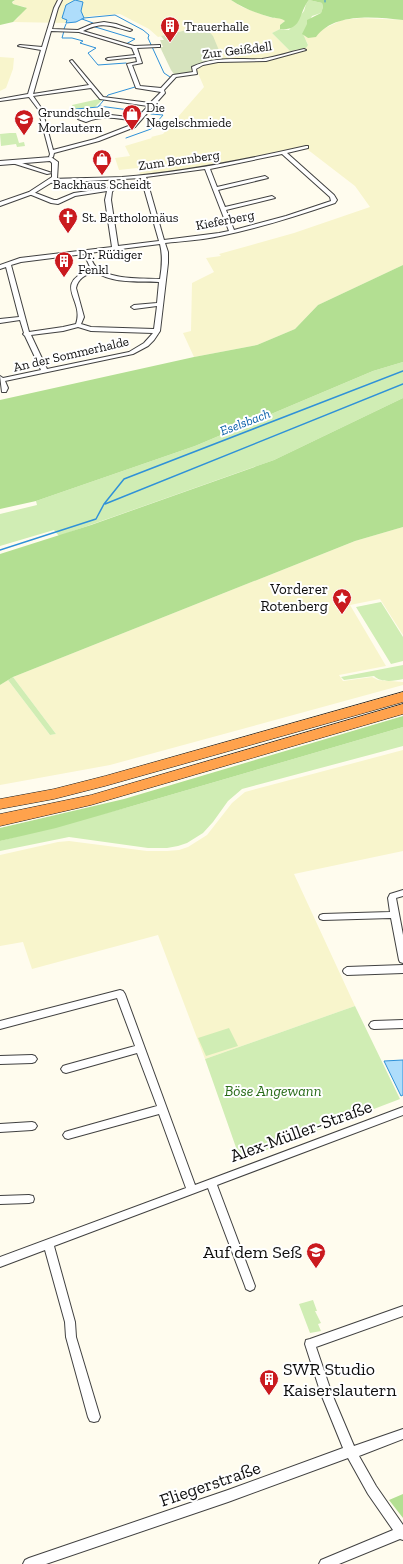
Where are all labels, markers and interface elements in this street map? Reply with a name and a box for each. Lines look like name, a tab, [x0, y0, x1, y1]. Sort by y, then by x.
building icon: Trauerhalle	[159, 15, 181, 43]
place label: Trauerhalle	[184, 19, 249, 34]
street label: Zur Geißdell	[201, 38, 273, 62]
place label: Die Nagelschmiede	[146, 100, 231, 130]
shop icon: Die Nagelschmiede	[121, 103, 143, 131]
place label: Grundschule Morlautern	[38, 105, 110, 135]
school or university icon: Grundschule Morlautern	[13, 108, 35, 136]
street label: Zum Bornberg	[137, 147, 221, 173]
shop icon: Backhaus Scheidt	[91, 148, 113, 176]
place label: Backhaus Scheidt	[53, 177, 151, 192]
church icon: St. Bartholomäus	[57, 206, 79, 234]
street label: Kieferberg	[194, 207, 256, 233]
place label: St. Bartholomäus	[82, 210, 179, 225]
place label: Dr. Rüdiger Fenkl	[78, 247, 143, 277]
building icon: Dr. Rüdiger Fenkl	[53, 250, 75, 278]
street label: An der Sommerhalde	[12, 333, 130, 375]
water label: Eselsbach	[218, 405, 273, 438]
place label: Vorderer Rotenberg	[260, 580, 328, 615]
place icon: Vorderer Rotenberg	[331, 587, 353, 615]
park label: Böse Angewann	[224, 1082, 322, 1100]
street label: Alex-Müller-Straße	[227, 1095, 375, 1167]
place label: Auf dem Seß	[203, 1241, 302, 1263]
school or university icon: Auf dem Seß	[305, 1241, 327, 1269]
place label: SWR Studio Kaiserslautern	[283, 1358, 397, 1401]
building icon: SWR Studio Kaiserslautern	[258, 1368, 280, 1396]
street label: Fliegerstraße	[157, 1456, 263, 1512]

